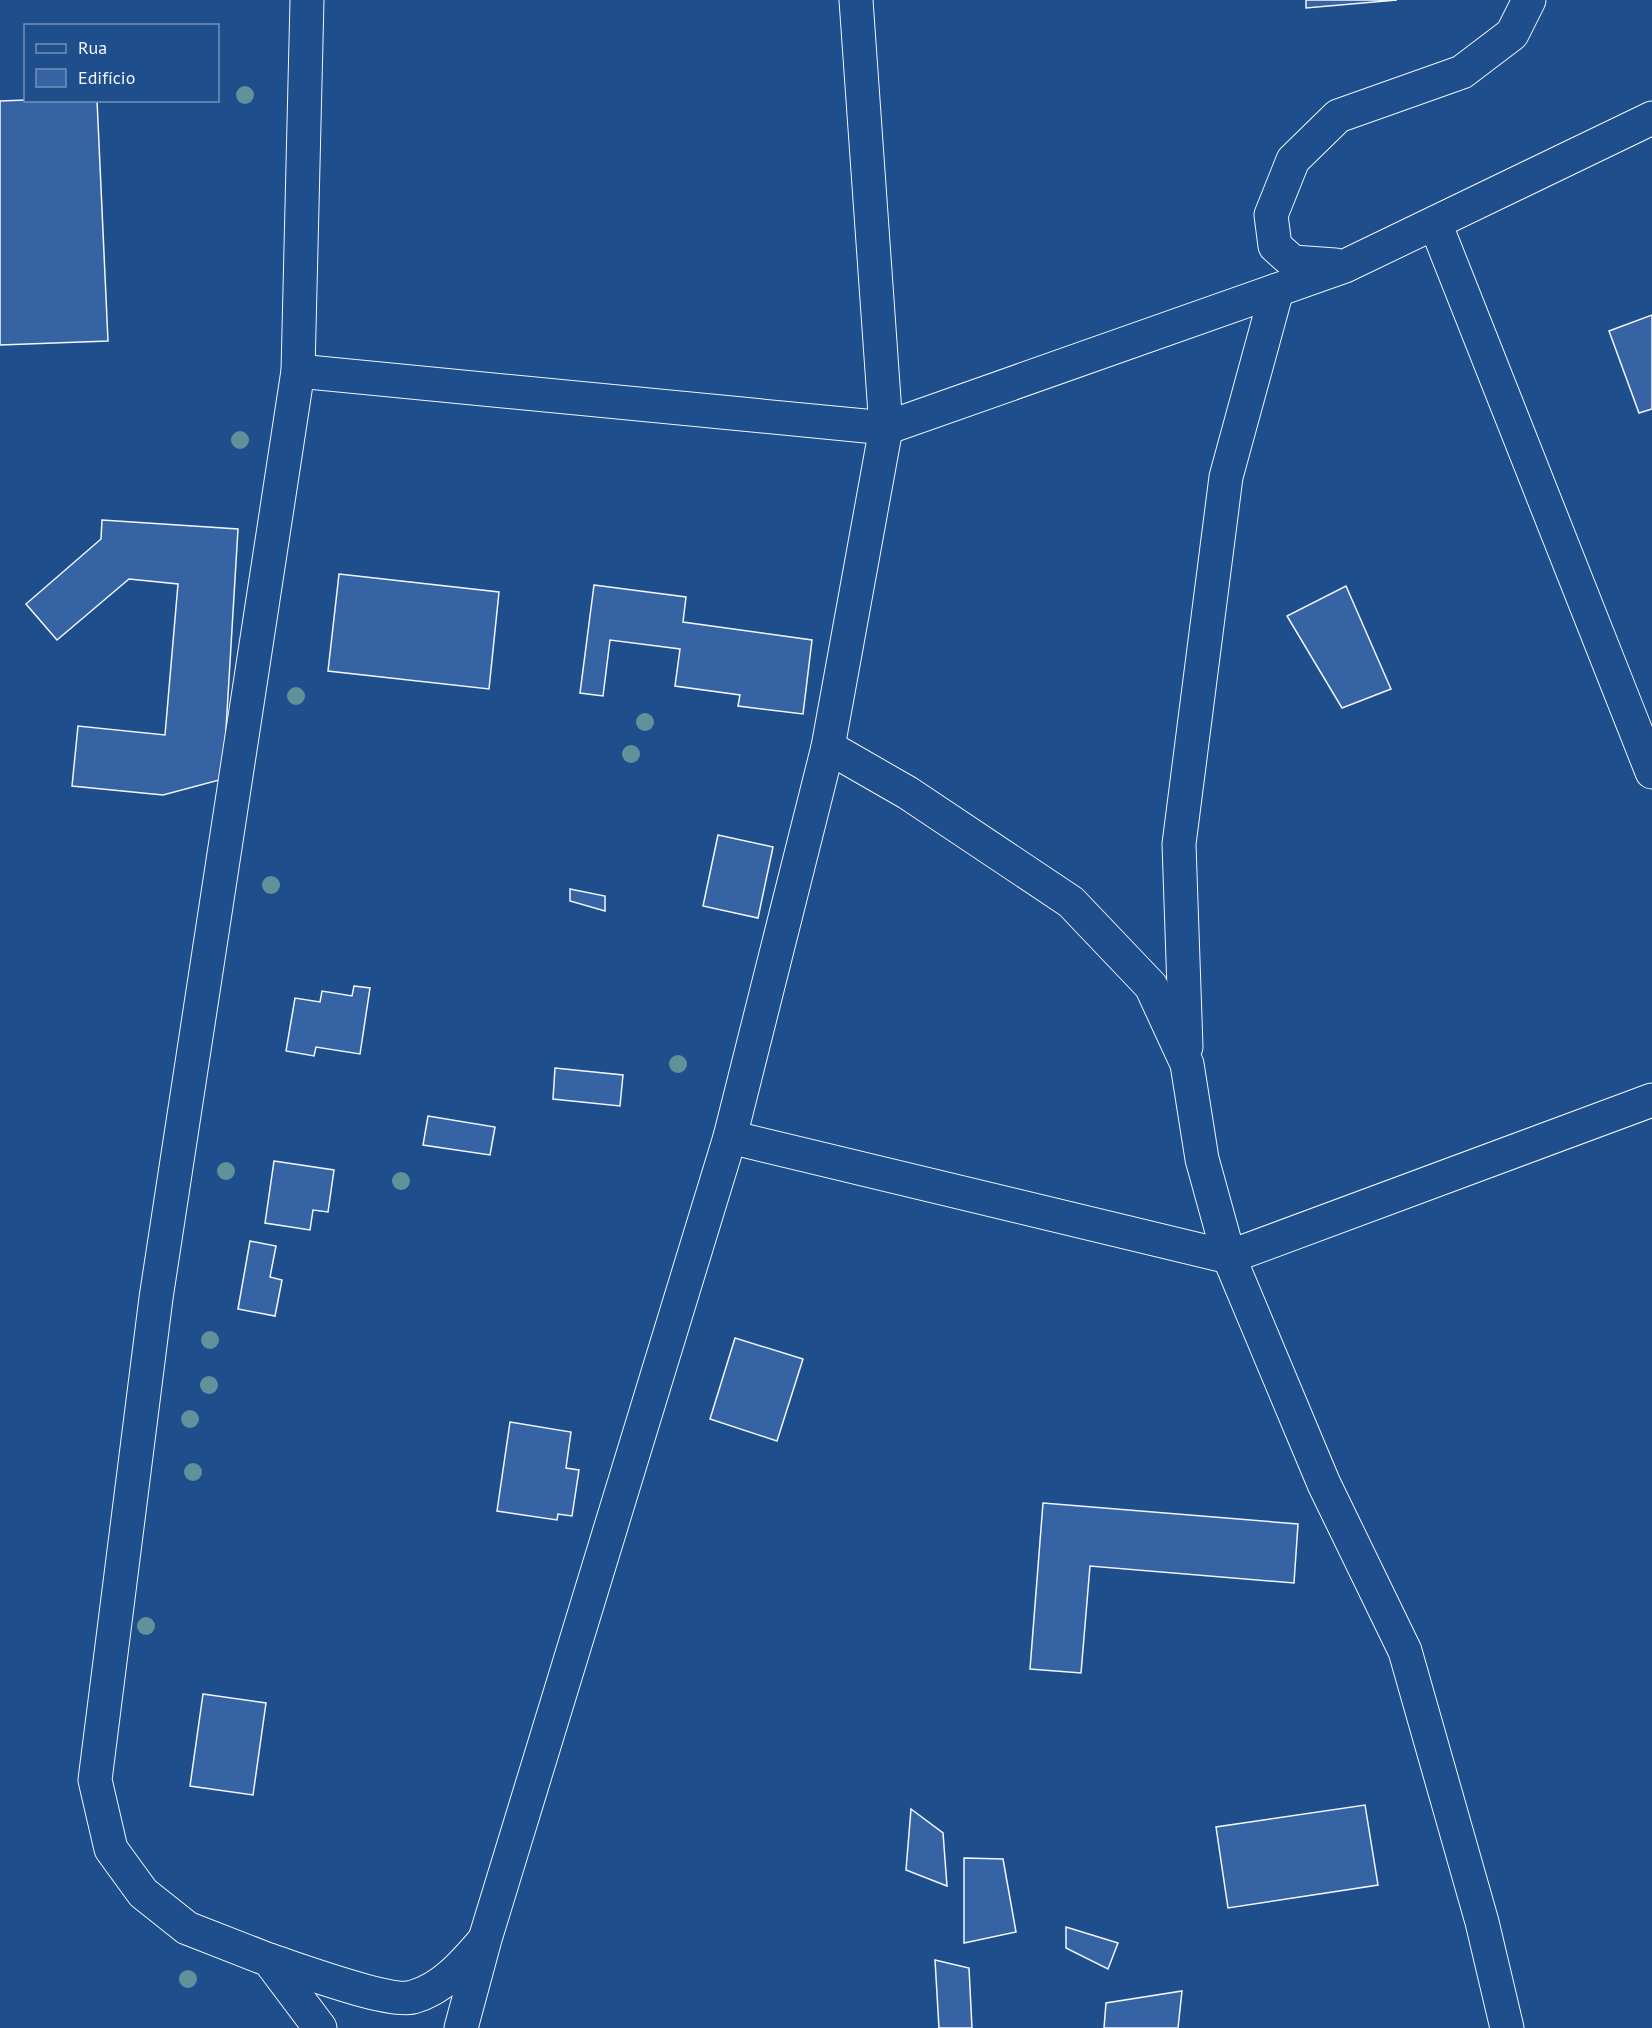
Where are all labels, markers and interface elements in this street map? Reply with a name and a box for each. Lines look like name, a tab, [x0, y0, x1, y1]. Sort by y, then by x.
legend	[24, 24, 219, 102]
text: Rua	[78, 36, 107, 59]
text: Edifício	[78, 66, 135, 89]

